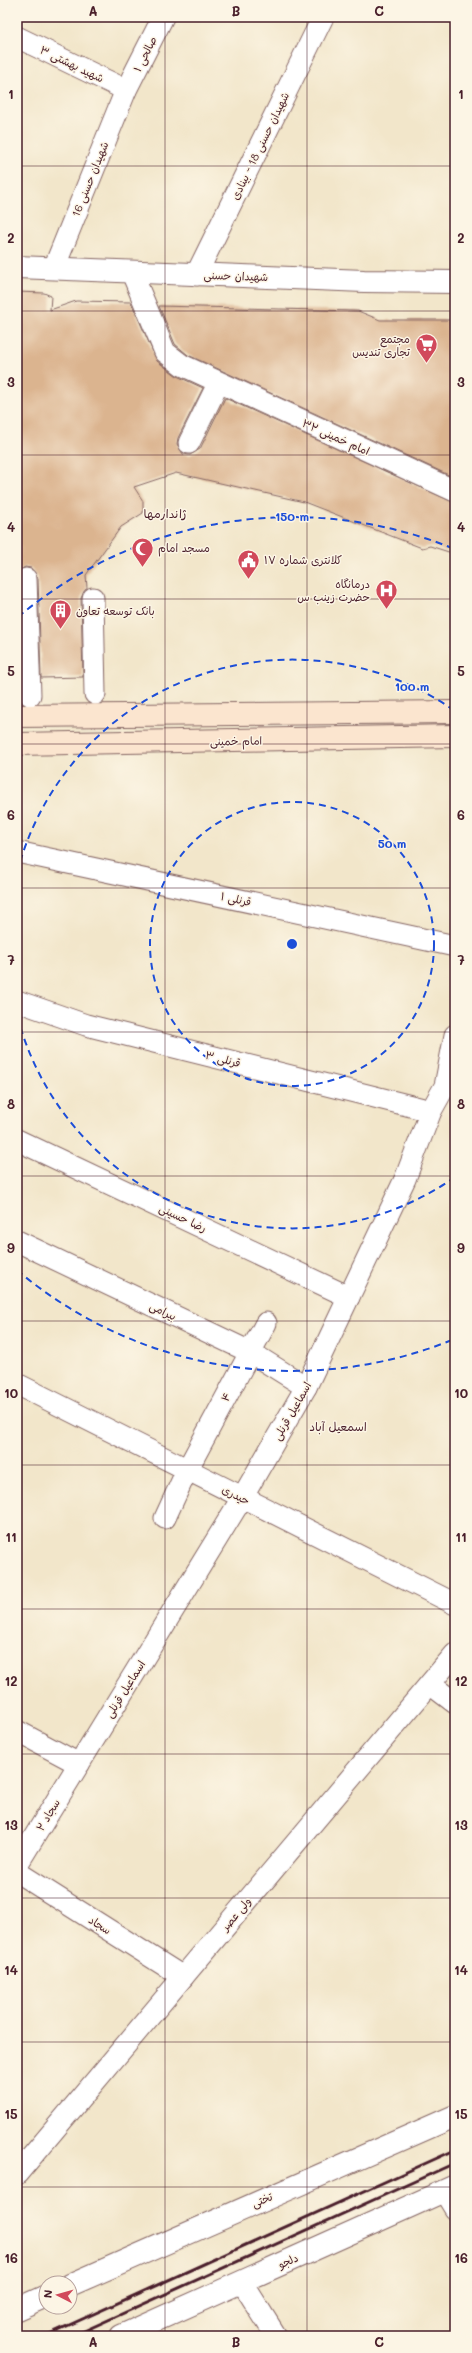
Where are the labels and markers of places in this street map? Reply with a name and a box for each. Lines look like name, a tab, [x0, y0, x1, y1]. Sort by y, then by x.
place label: مجتمع تجاری تندیس	[352, 331, 411, 359]
supermarket icon: مجتمع تجاری تندیس	[413, 332, 439, 365]
mosque icon: مسجد امام	[129, 535, 155, 568]
place label: مسجد امام	[158, 540, 210, 557]
public building icon: کلانتری شماره ۱۷	[236, 547, 262, 580]
place label: کلانتری شماره ۱۷	[264, 552, 342, 567]
place label: درمانگاه حضرت زینب س	[297, 576, 370, 605]
hospital icon: درمانگاه حضرت زینب س	[373, 577, 399, 610]
building icon: بانک توسعه تعاون	[47, 598, 73, 631]
place label: بانک توسعه تعاون	[76, 603, 155, 619]
centre of rings	[285, 937, 299, 951]

